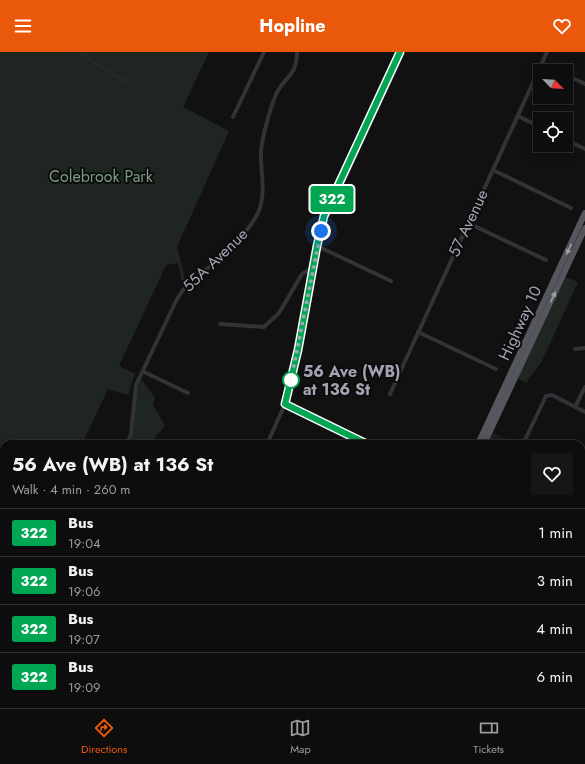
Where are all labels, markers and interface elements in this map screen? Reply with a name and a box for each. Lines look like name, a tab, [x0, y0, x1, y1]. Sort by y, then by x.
text: Hopline	[259, 13, 326, 39]
icon: menu	[12, 15, 34, 37]
icon: heart	[551, 15, 573, 37]
north arrow	[533, 64, 573, 104]
map controls	[533, 64, 573, 152]
button: locate	[533, 112, 573, 152]
park label: Colebrook Park	[49, 165, 154, 188]
street label: 57 Avenue	[442, 185, 494, 261]
line badge: 322	[309, 186, 355, 212]
text: 322	[318, 189, 346, 209]
your location	[311, 221, 331, 241]
street label: 55A Avenue	[177, 223, 253, 297]
one-way arrow	[566, 243, 572, 254]
street label: Highway 10	[493, 282, 547, 364]
one-way arrow	[550, 291, 556, 302]
place label: 56 Ave (WB) at 136 St	[303, 360, 401, 401]
marker: 56 Ave (WB) at 136 St	[282, 371, 300, 389]
text: 56 Ave (WB) at 136 St	[12, 451, 213, 478]
button: heart	[531, 453, 573, 495]
text: Walk · 4 min · 260 m	[12, 480, 130, 499]
text: Bus	[68, 512, 93, 534]
text: 1 min	[538, 522, 573, 544]
text: 322	[20, 523, 48, 543]
text: 19:04	[68, 534, 101, 553]
text: Bus	[68, 560, 93, 582]
text: 3 min	[537, 570, 573, 592]
text: 322	[20, 571, 48, 591]
text: 19:06	[68, 582, 101, 601]
text: Bus	[68, 608, 93, 630]
text: 4 min	[536, 618, 573, 640]
text: 322	[20, 619, 48, 639]
text: 19:07	[68, 630, 100, 649]
text: Bus	[68, 656, 93, 678]
text: 6 min	[536, 666, 573, 688]
text: 322	[20, 667, 48, 687]
text: 19:09	[68, 678, 101, 697]
tab: Directions	[81, 717, 128, 757]
tab: Map	[289, 717, 311, 757]
tab: Tickets	[473, 717, 504, 757]

